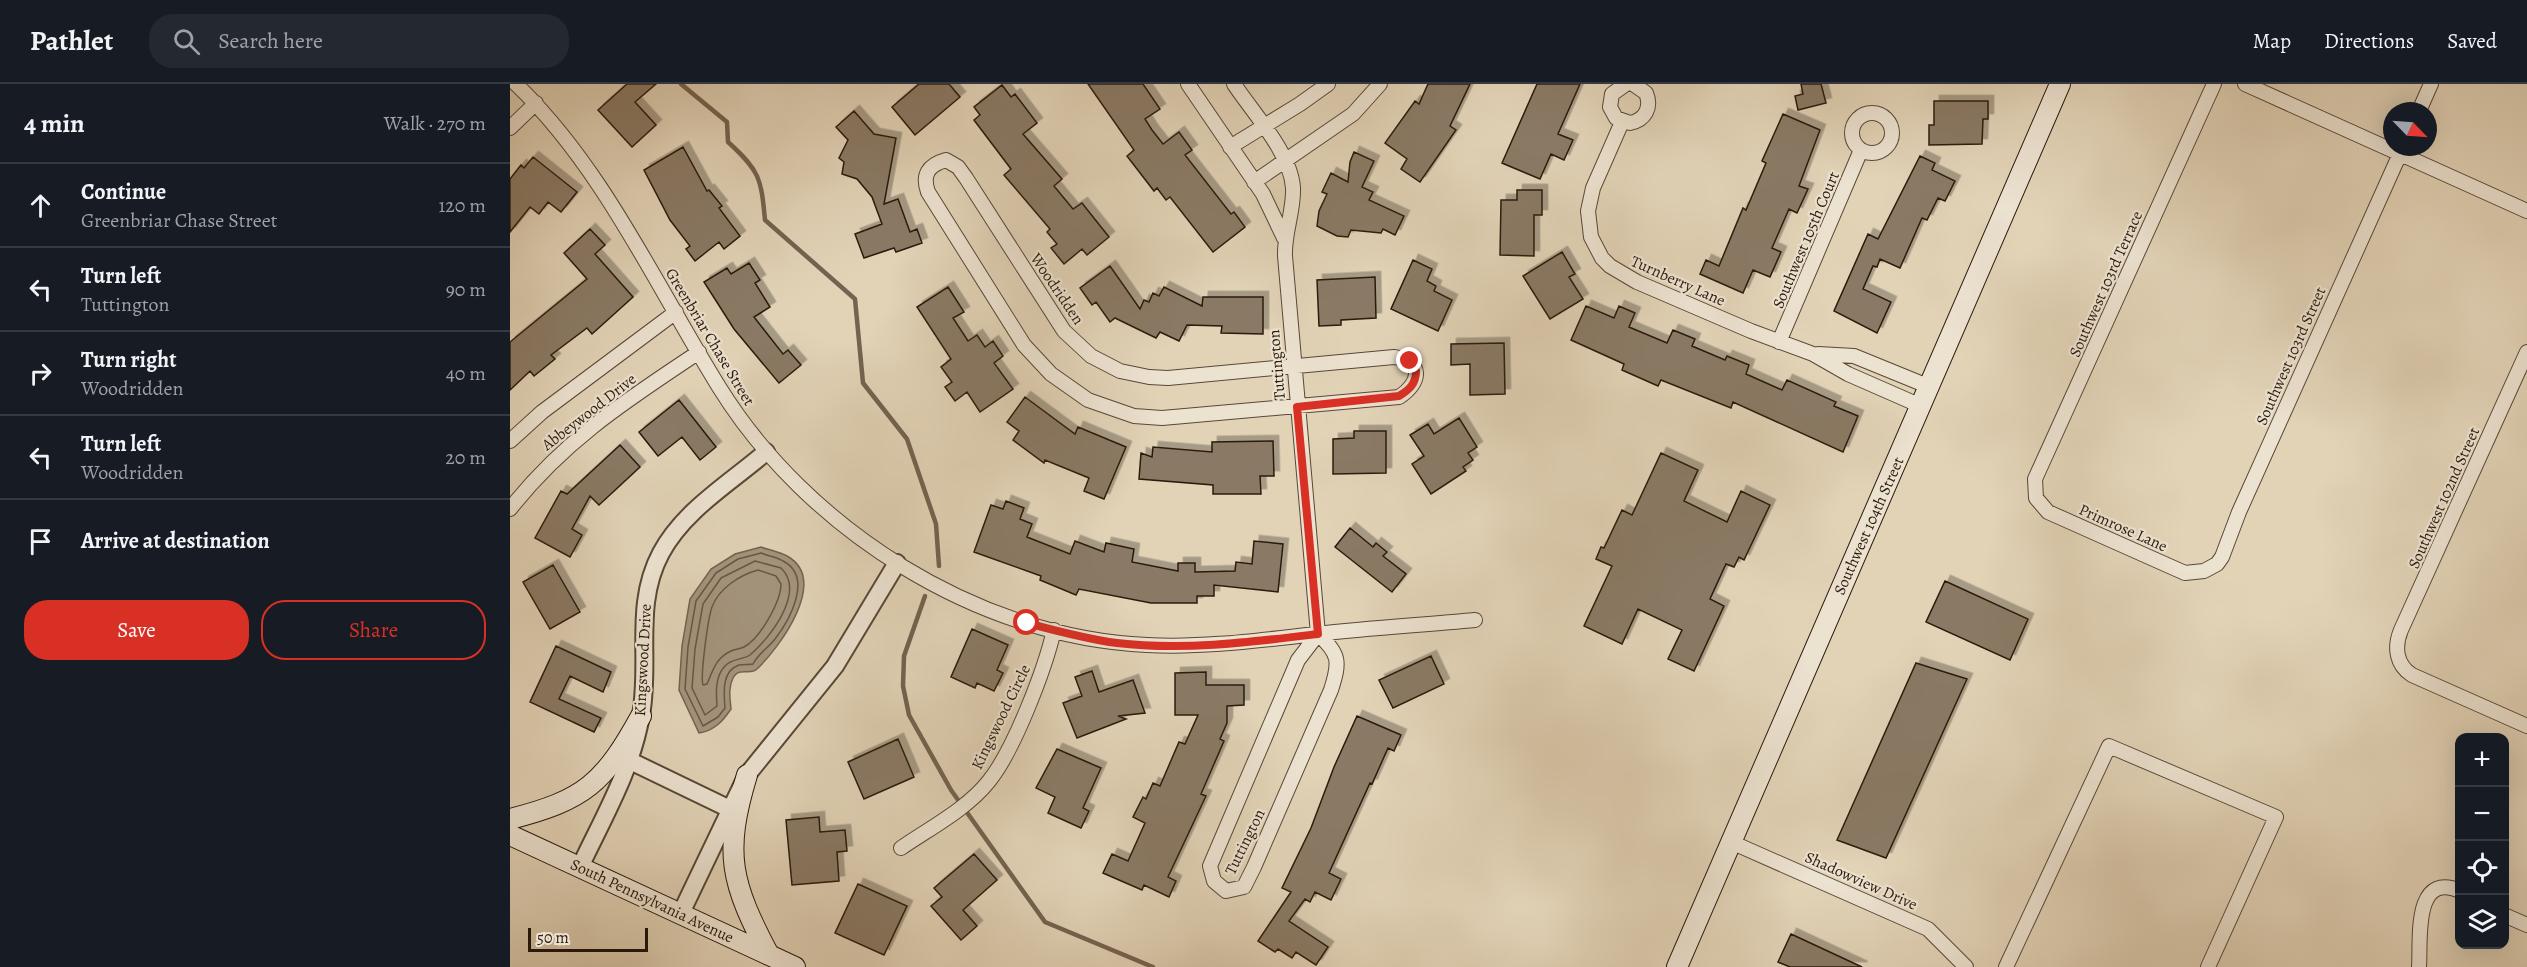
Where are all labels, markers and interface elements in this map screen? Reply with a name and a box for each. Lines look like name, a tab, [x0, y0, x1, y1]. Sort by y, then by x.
search box	[149, 14, 569, 68]
text: Pathlet	[30, 22, 113, 60]
icon: search	[170, 25, 203, 58]
text: Search here	[218, 26, 323, 56]
text: Map	[2253, 27, 2291, 55]
text: Directions	[2324, 27, 2414, 55]
text: Saved	[2447, 27, 2497, 55]
north arrow	[2383, 102, 2437, 156]
text: 4 min	[24, 106, 85, 141]
text: Walk · 270 m	[384, 110, 486, 137]
street label: Southwest 105th Court	[1767, 168, 1845, 312]
text: Continue	[81, 177, 166, 207]
icon: ahead	[24, 189, 57, 222]
text: 120 m	[438, 192, 486, 219]
text: Greenbriar Chase Street	[81, 207, 277, 234]
street label: Southwest 103rd Terrace	[2064, 207, 2148, 361]
street label: Woodridden	[1024, 248, 1089, 329]
street label: Turnberry Lane	[1627, 250, 1729, 312]
text: Turn left	[81, 261, 161, 291]
street label: Greenbriar Chase Street	[660, 264, 760, 410]
icon: left	[24, 273, 57, 306]
text: 90 m	[446, 276, 486, 303]
street label: Southwest 103rd Street	[2251, 283, 2331, 429]
text: Tuttington	[81, 291, 169, 318]
street label: Tuttington	[1263, 329, 1291, 401]
text: Turn right	[81, 345, 177, 375]
route end	[1396, 347, 1422, 373]
icon: right	[24, 357, 57, 390]
text: 40 m	[446, 360, 486, 387]
street label: Abbeywood Drive	[536, 368, 641, 456]
text: Woodridden	[81, 375, 184, 402]
street label: Southwest 102nd Street	[2403, 424, 2485, 572]
text: Turn left	[81, 429, 161, 459]
icon: left	[24, 441, 57, 474]
text: 20 m	[445, 444, 486, 471]
street label: Southwest 104th Street	[1829, 453, 1909, 599]
text: Woodridden	[81, 459, 184, 486]
street label: Primrose Lane	[2075, 499, 2171, 557]
icon: arrive	[24, 525, 57, 558]
text: Arrive at destination	[81, 526, 270, 556]
button: Save	[24, 600, 249, 660]
button: Share	[261, 600, 486, 660]
street label: Kingswood Drive	[629, 603, 657, 717]
route start	[1013, 609, 1039, 635]
street label: Kingswood Circle	[966, 661, 1036, 773]
map controls	[2455, 733, 2509, 949]
button: +	[2455, 733, 2509, 787]
button: −	[2455, 787, 2509, 841]
street label: Tuttington	[1220, 805, 1271, 879]
button: locate	[2455, 841, 2509, 895]
street label: Shadowview Drive	[1801, 846, 1921, 916]
street label: South Pennsylvania Avenue	[567, 853, 737, 949]
button: layers	[2455, 895, 2509, 949]
scale bar	[528, 925, 648, 952]
text: 50 m	[537, 927, 569, 949]

